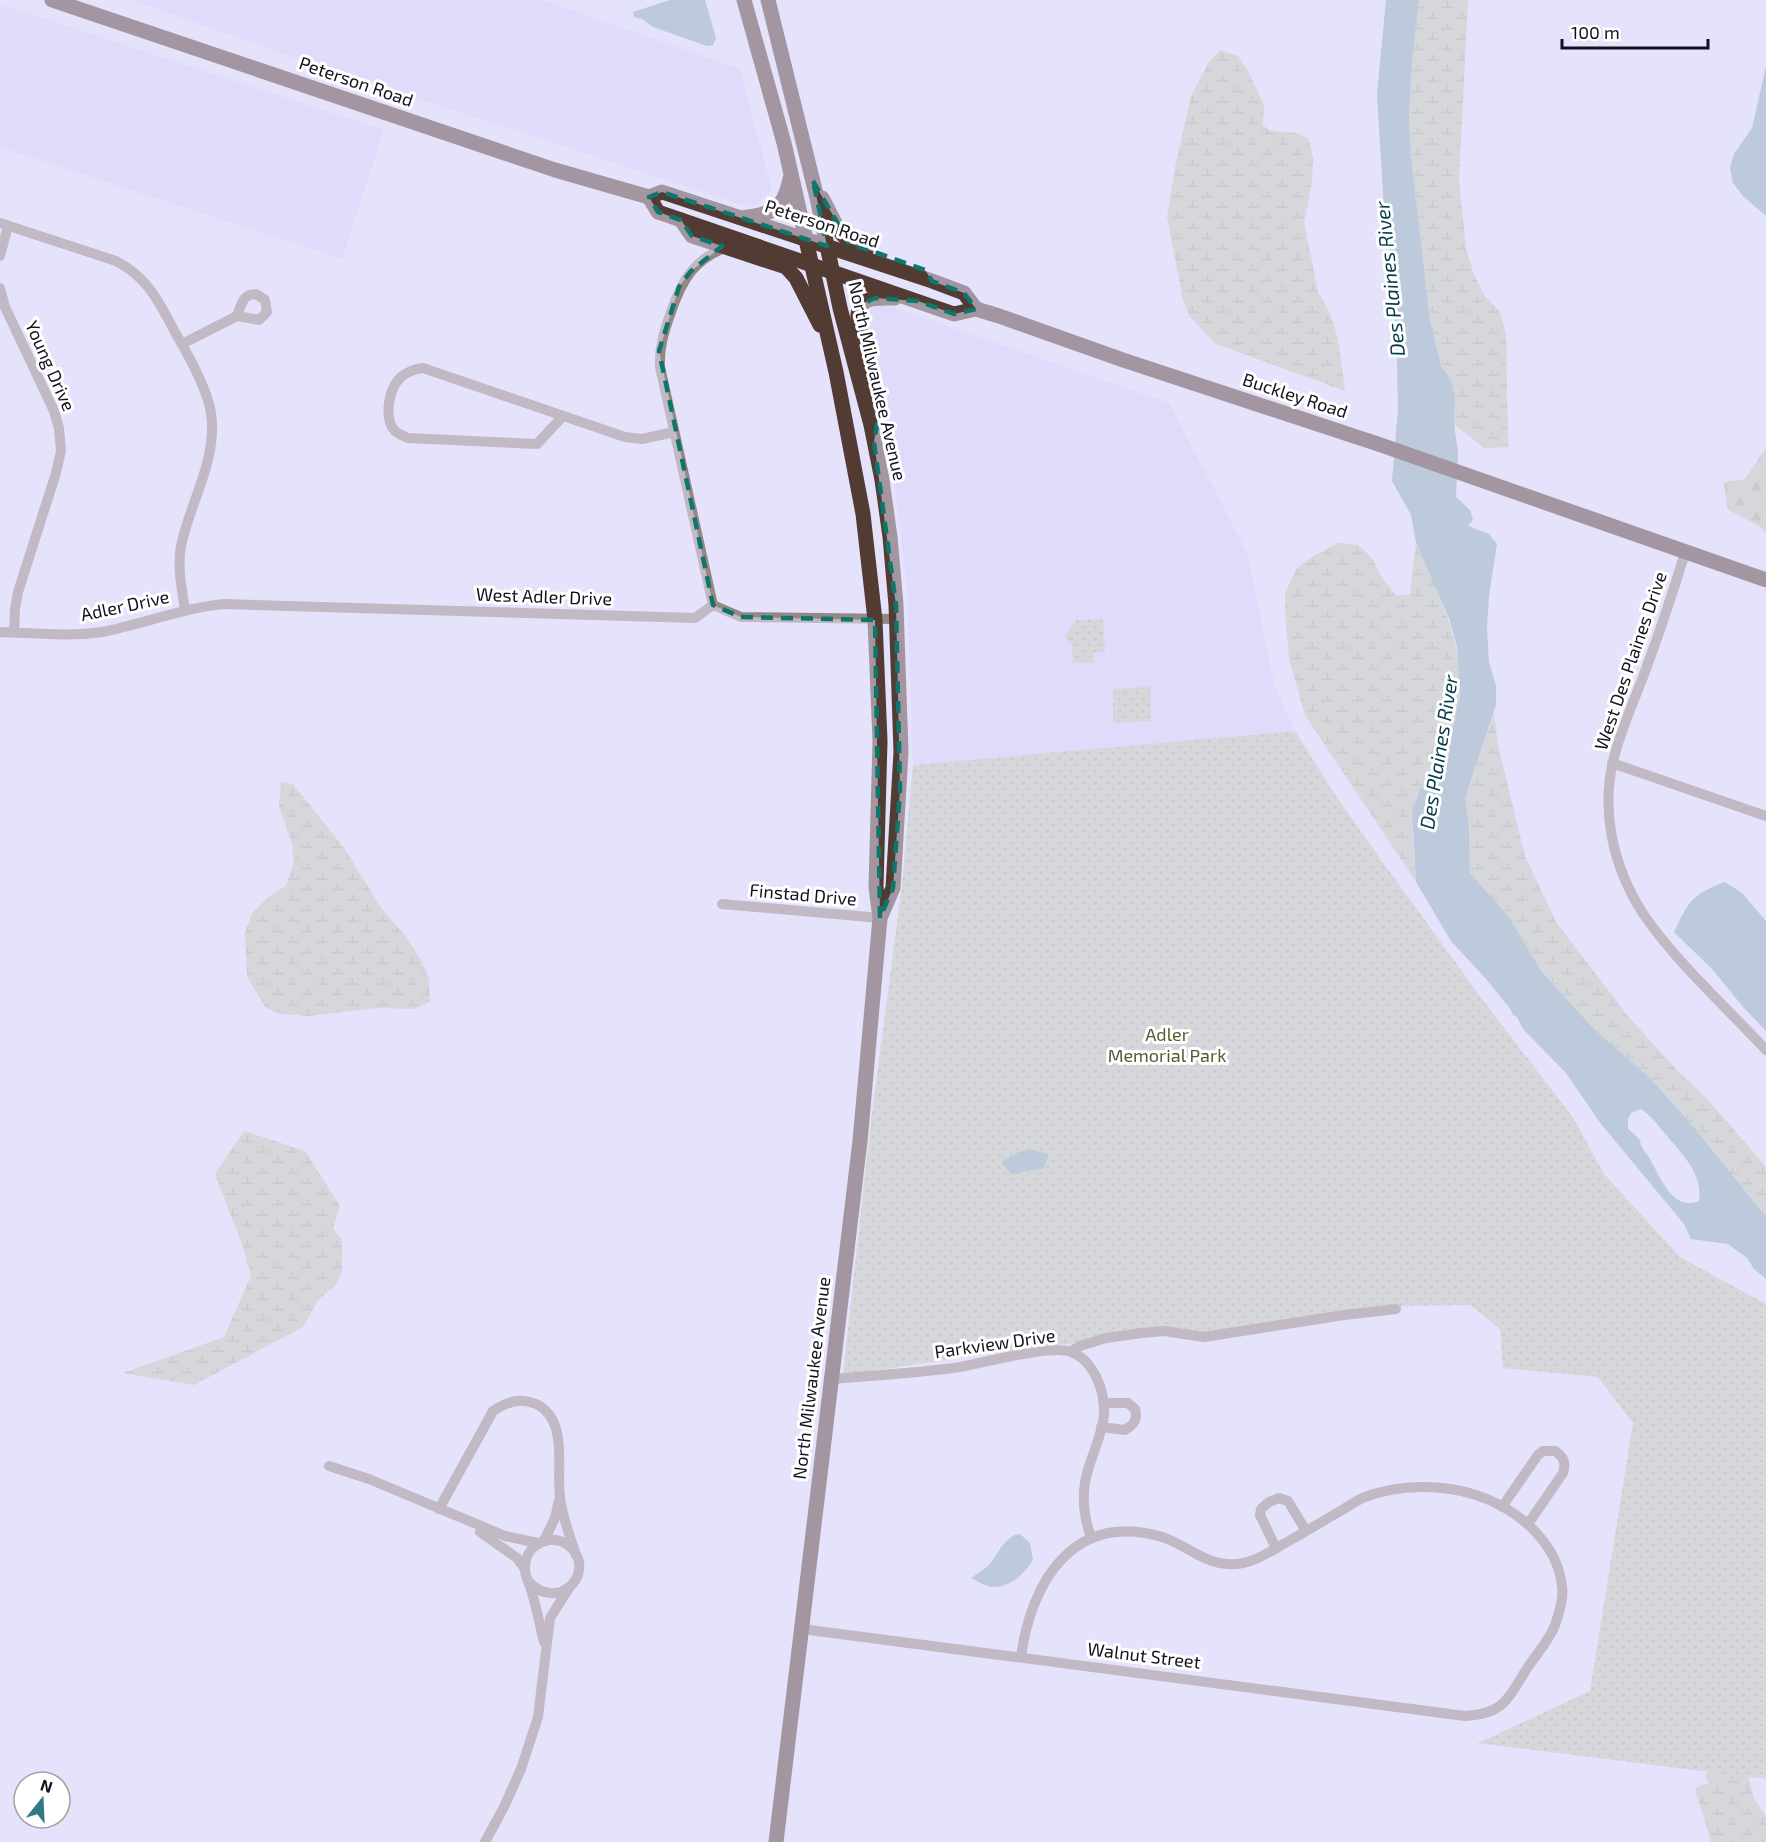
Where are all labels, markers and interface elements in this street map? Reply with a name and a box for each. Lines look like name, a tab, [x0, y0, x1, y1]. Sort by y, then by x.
scale bar	[1562, 12, 1708, 50]
text: 100 m	[1571, 21, 1620, 43]
street label: Peterson Road	[296, 51, 416, 111]
street label: Peterson Road	[762, 194, 882, 252]
water label: Des Plaines River	[1369, 199, 1409, 358]
street label: North Milwaukee Avenue	[844, 279, 912, 483]
street label: Young Drive	[21, 317, 81, 414]
street label: Buckley Road	[1240, 368, 1351, 422]
street label: West Des Plaines Drive	[1589, 568, 1671, 753]
street label: West Adler Drive	[476, 583, 612, 609]
street label: Adler Drive	[78, 585, 171, 625]
water label: Des Plaines River	[1414, 672, 1462, 831]
street label: Finstad Drive	[749, 878, 858, 910]
park label: Adler Memorial Park	[1108, 1023, 1226, 1066]
street label: North Milwaukee Avenue	[788, 1275, 834, 1480]
street label: Parkview Drive	[933, 1324, 1057, 1362]
street label: Walnut Street	[1086, 1637, 1202, 1673]
north arrow	[12, 1770, 72, 1830]
text: N	[38, 1774, 55, 1796]

